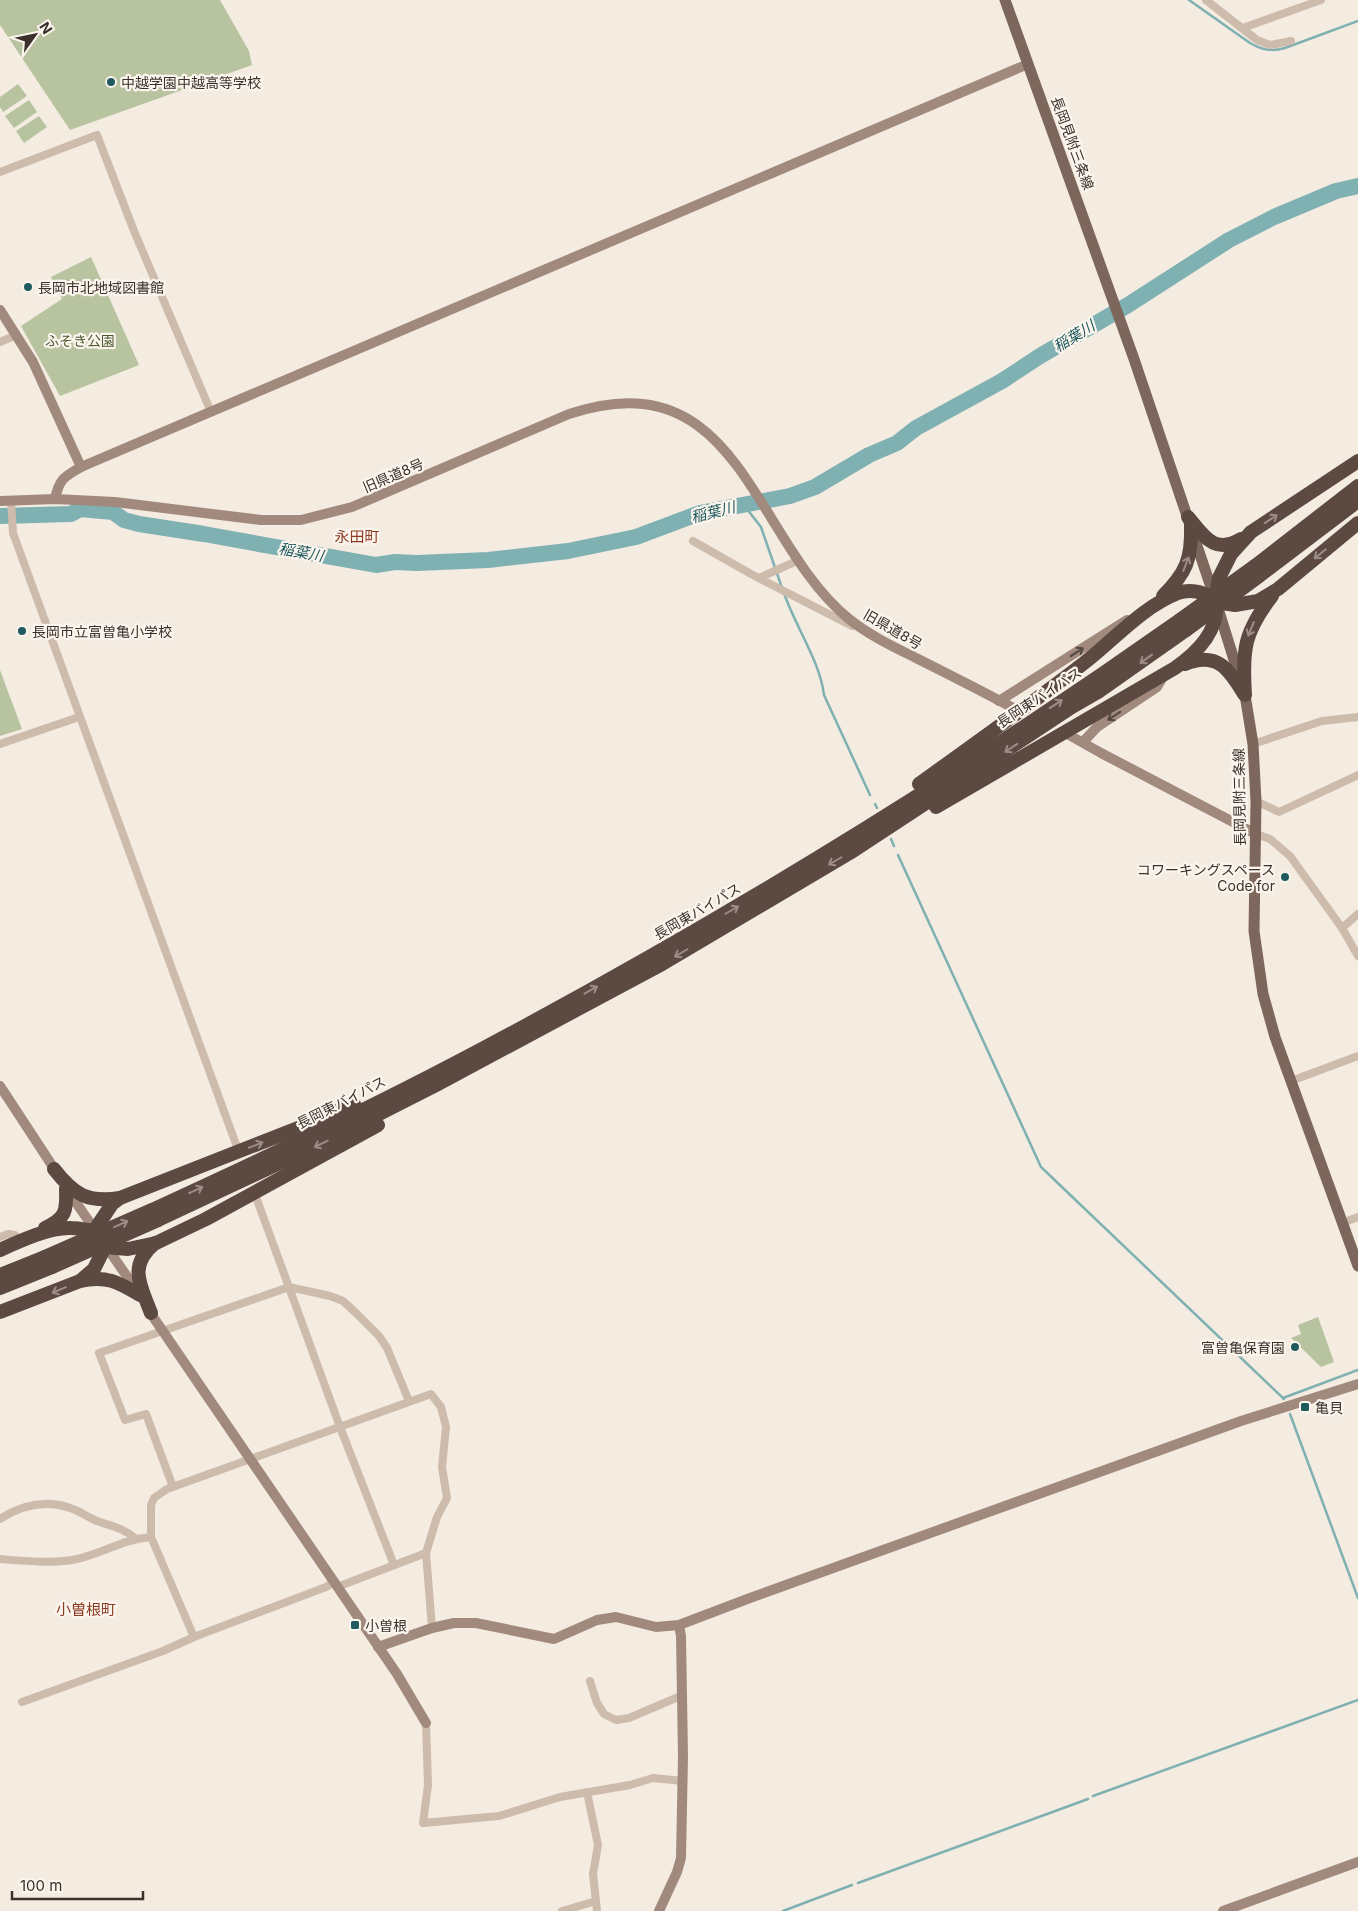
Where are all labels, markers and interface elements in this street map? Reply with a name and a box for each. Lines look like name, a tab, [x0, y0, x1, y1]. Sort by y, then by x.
north arrow	[10, 10, 60, 60]
text: N	[36, 19, 56, 37]
place label: 中越学園中越高等学校	[121, 74, 261, 91]
marker: 中越学園中越高等学校	[105, 76, 117, 88]
street label: 長岡見附三条線	[1048, 94, 1098, 192]
place label: 長岡市北地域図書館	[38, 279, 164, 296]
marker: 長岡市北地域図書館	[22, 281, 34, 293]
water label: 稲葉川	[1050, 315, 1100, 356]
park label: ふそき公園	[45, 332, 115, 349]
street label: 旧県道8号	[360, 455, 426, 495]
water label: 稲葉川	[689, 497, 739, 527]
one-way arrow	[1264, 514, 1278, 524]
district label: 永田町	[334, 527, 380, 546]
water label: 稲葉川	[277, 539, 327, 566]
one-way arrow	[1314, 549, 1327, 560]
one-way arrow	[1182, 557, 1191, 572]
street label: 旧県道8号	[861, 605, 925, 653]
one-way arrow	[1245, 621, 1255, 636]
place label: 長岡市立富曽亀小学校	[32, 623, 172, 640]
marker: 長岡市立富曽亀小学校	[16, 625, 28, 637]
one-way arrow	[1070, 647, 1084, 657]
one-way arrow	[1140, 653, 1153, 664]
street label: 長岡東バイパス	[993, 663, 1085, 731]
one-way arrow	[1049, 699, 1063, 709]
one-way arrow	[1107, 711, 1121, 721]
one-way arrow	[1004, 743, 1018, 753]
street label: 長岡見附三条線	[1230, 748, 1248, 846]
one-way arrow	[828, 856, 843, 866]
place label: コワーキングスペース Code for	[1137, 861, 1275, 894]
marker: コワーキングスペース Code for	[1279, 871, 1291, 883]
street label: 長岡東バイパス	[650, 879, 744, 943]
one-way arrow	[725, 904, 739, 914]
one-way arrow	[674, 949, 688, 959]
one-way arrow	[583, 985, 598, 994]
street label: 長岡東バイパス	[294, 1072, 388, 1132]
one-way arrow	[248, 1140, 263, 1149]
one-way arrow	[314, 1140, 329, 1149]
one-way arrow	[188, 1184, 203, 1194]
one-way arrow	[113, 1218, 128, 1228]
one-way arrow	[52, 1285, 67, 1295]
place label: 富曽亀保育園	[1201, 1339, 1285, 1356]
marker: 富曽亀保育園	[1289, 1341, 1301, 1353]
place label: 亀貝	[1315, 1399, 1343, 1416]
marker: 亀貝	[1299, 1401, 1311, 1413]
district label: 小曽根町	[56, 1600, 116, 1619]
place label: 小曽根	[365, 1617, 407, 1634]
marker: 小曽根	[349, 1619, 361, 1631]
scale bar	[12, 1868, 144, 1900]
text: 100 m	[20, 1876, 62, 1895]

